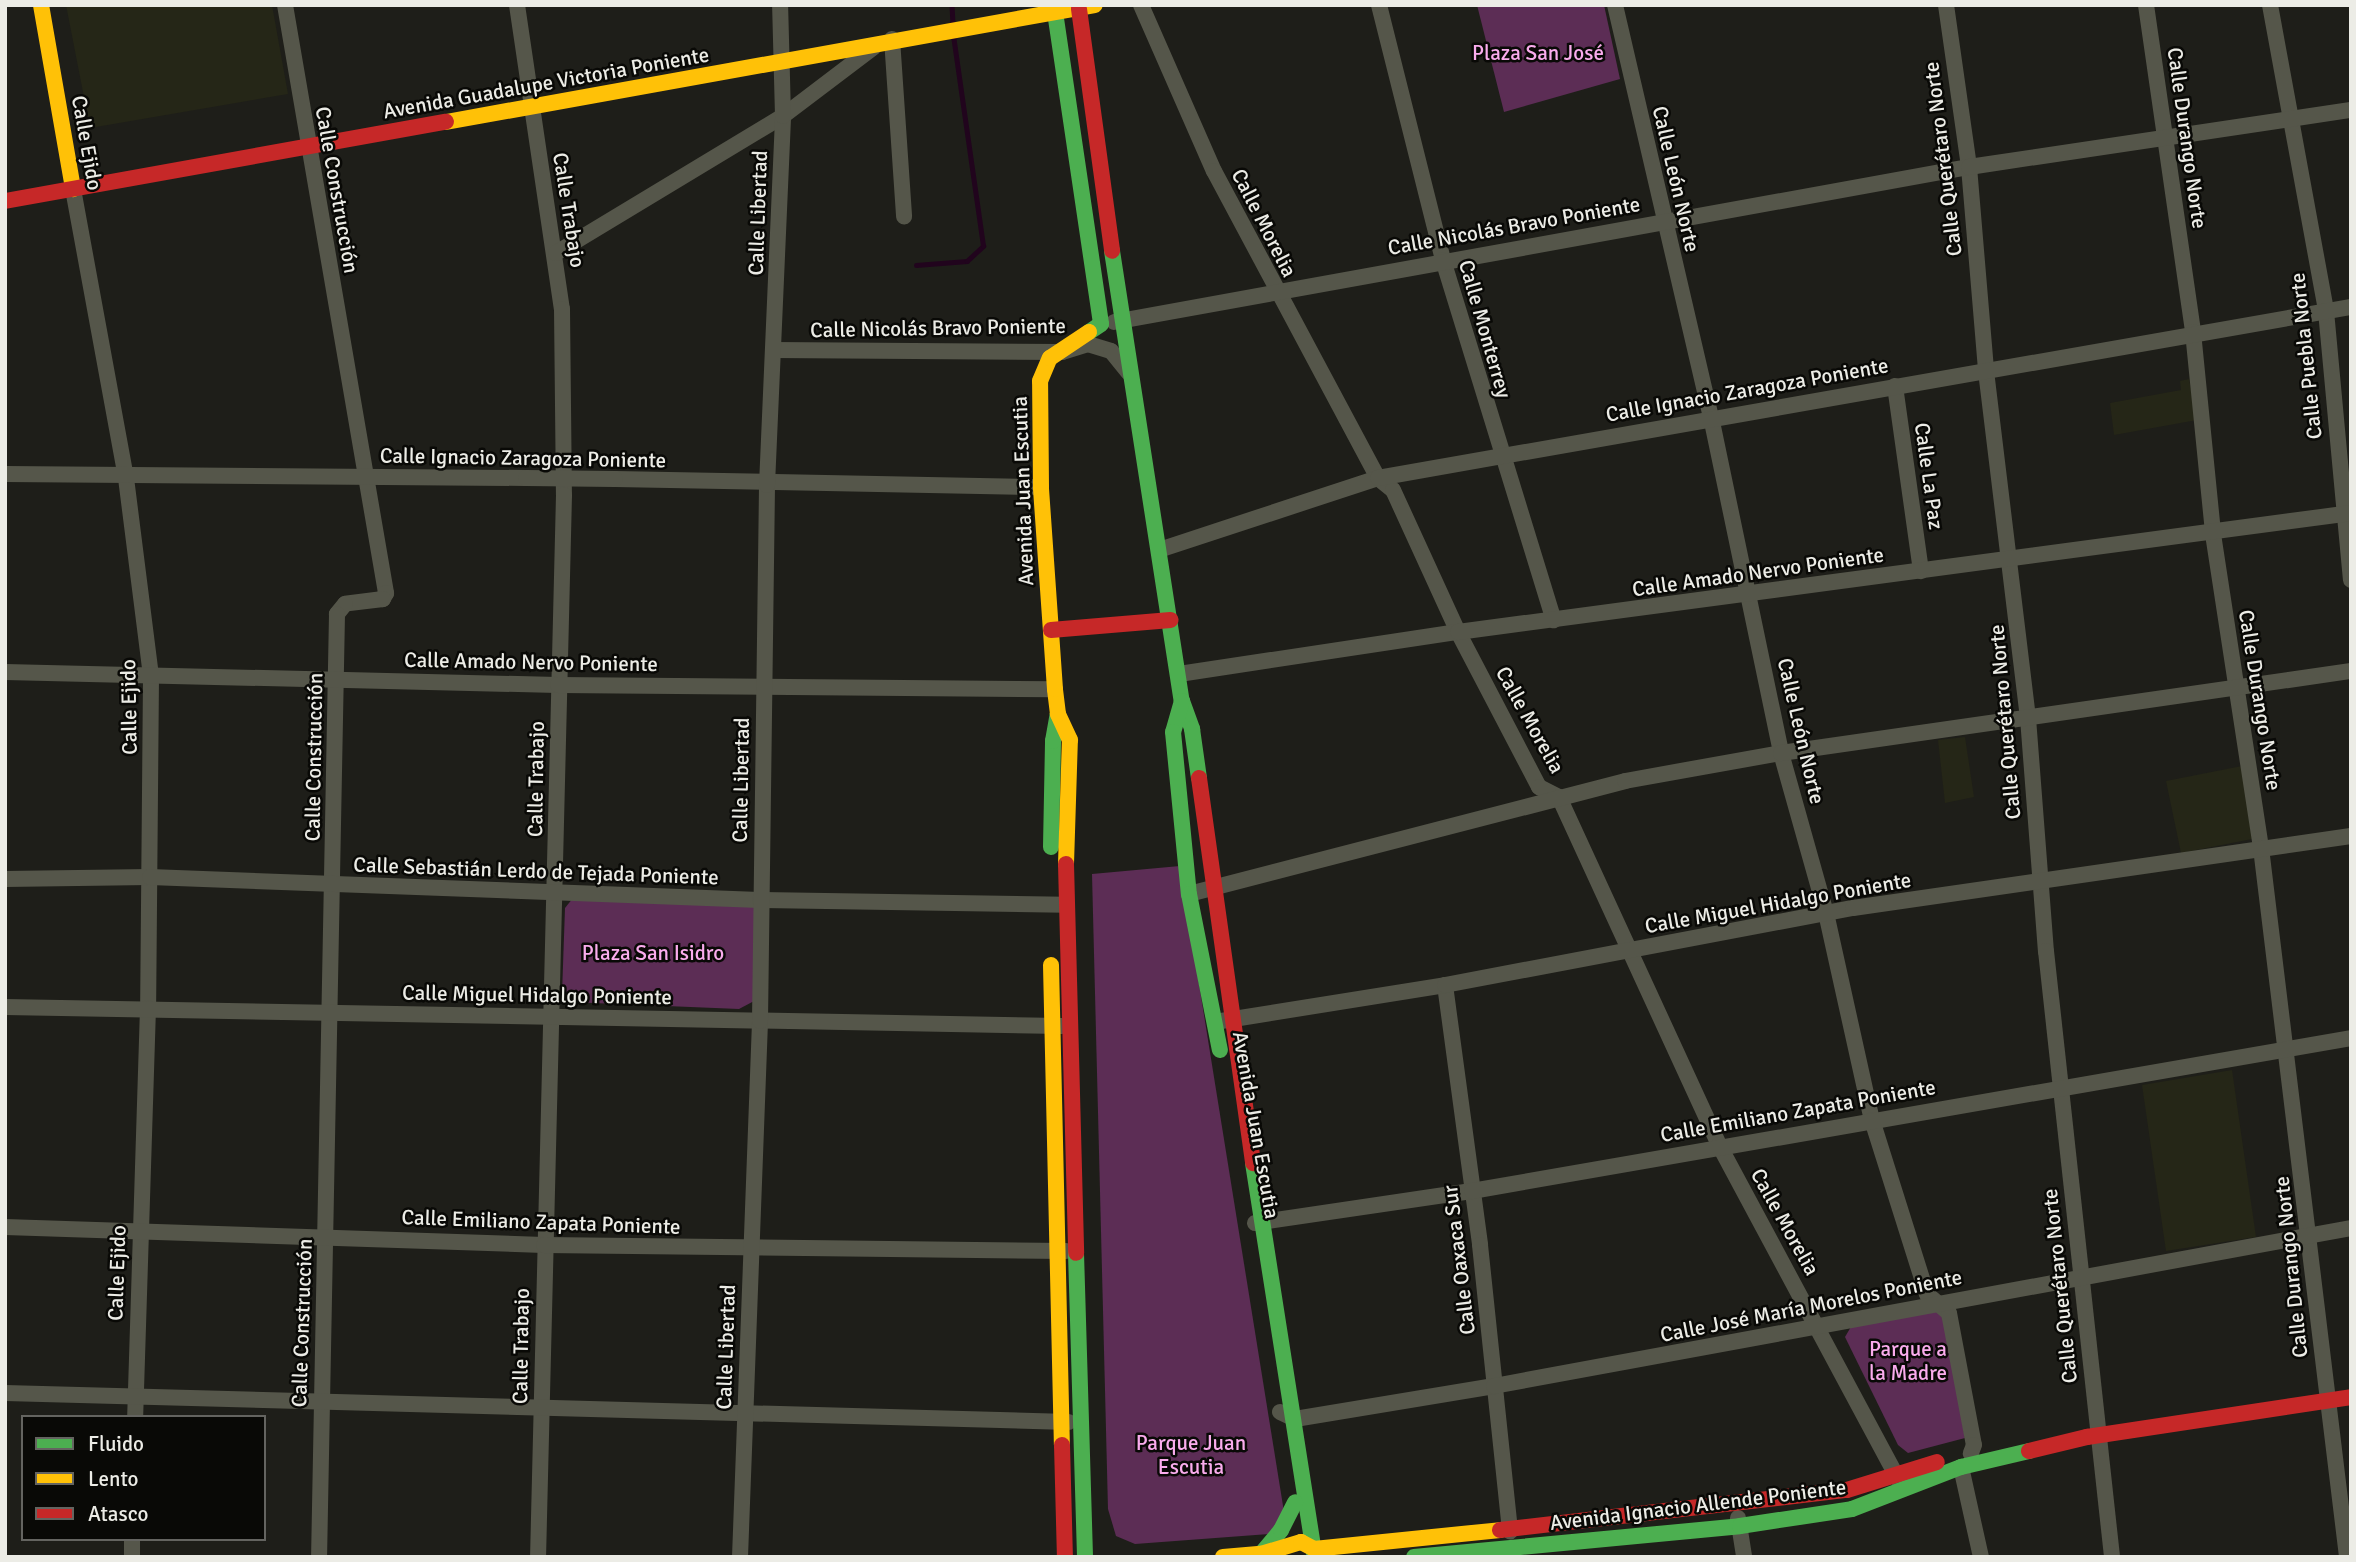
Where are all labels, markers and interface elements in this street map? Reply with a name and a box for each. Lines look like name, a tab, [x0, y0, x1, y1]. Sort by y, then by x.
park label: Plaza San José	[1472, 40, 1604, 66]
street label: Avenida Guadalupe Victoria Poniente	[381, 42, 711, 124]
street label: Calle Durango Norte	[2162, 46, 2212, 230]
street label: Calle Querétaro Norte	[1919, 60, 1967, 258]
street label: Calle Ejido	[66, 94, 108, 192]
street label: Calle León Norte	[1647, 103, 1705, 255]
street label: Calle Construcción	[310, 105, 364, 275]
street label: Calle Libertad	[743, 150, 773, 276]
street label: Calle Trabajo	[547, 151, 591, 269]
street label: Calle Morelia	[1226, 165, 1302, 281]
street label: Calle Nicolás Bravo Poniente	[1386, 191, 1642, 261]
street label: Calle Monterrey	[1453, 257, 1517, 401]
street label: Calle Puebla Norte	[2285, 271, 2327, 441]
street label: Calle Nicolás Bravo Poniente	[810, 313, 1066, 343]
street label: Calle Ignacio Zaragoza Poniente	[1604, 353, 1890, 427]
street label: Avenida Juan Escutia	[1007, 396, 1039, 586]
street label: Calle La Paz	[1909, 421, 1949, 531]
street label: Calle Ignacio Zaragoza Poniente	[380, 443, 666, 473]
street label: Calle Amado Nervo Poniente	[1630, 542, 1886, 602]
street label: Calle Durango Norte	[2233, 608, 2287, 792]
street label: Calle Querétaro Norte	[1984, 623, 2026, 821]
street label: Calle Amado Nervo Poniente	[404, 647, 658, 677]
street label: Calle León Norte	[1772, 655, 1830, 807]
street label: Calle Ejido	[116, 659, 142, 755]
street label: Calle Morelia	[1490, 662, 1570, 778]
street label: Calle Construcción	[300, 672, 328, 842]
street label: Calle Libertad	[727, 717, 755, 843]
street label: Calle Trabajo	[522, 721, 550, 837]
street label: Calle Sebastián Lerdo de Tejada Poniente	[353, 852, 719, 890]
street label: Calle Miguel Hidalgo Poniente	[1643, 867, 1913, 939]
park label: Plaza San Isidro	[582, 940, 724, 966]
street label: Calle Miguel Hidalgo Poniente	[402, 980, 672, 1010]
street label: Avenida Juan Escutia	[1227, 1029, 1285, 1221]
street label: Calle Emiliano Zapata Poniente	[1658, 1074, 1938, 1148]
street label: Calle Morelia	[1745, 1164, 1825, 1280]
street label: Calle Durango Norte	[2269, 1175, 2313, 1359]
street label: Calle Oaxaca Sur	[1437, 1184, 1481, 1336]
street label: Calle Querétaro Norte	[2037, 1187, 2083, 1385]
street label: Calle Emiliano Zapata Poniente	[401, 1205, 681, 1239]
street label: Calle Ejido	[103, 1225, 131, 1321]
street label: Calle Construcción	[286, 1238, 318, 1408]
street label: Calle José María Morelos Poniente	[1658, 1264, 1964, 1348]
street label: Calle Libertad	[711, 1284, 741, 1410]
street label: Calle Trabajo	[507, 1288, 535, 1404]
park label: Parque a la Madre	[1869, 1336, 1947, 1386]
legend	[21, 1415, 266, 1541]
park label: Parque Juan Escutia	[1136, 1430, 1246, 1480]
text: Fluido	[88, 1431, 144, 1457]
text: Lento	[88, 1466, 138, 1492]
street label: Avenida Ignacio Allende Poniente	[1548, 1474, 1848, 1536]
text: Atasco	[88, 1501, 148, 1527]

